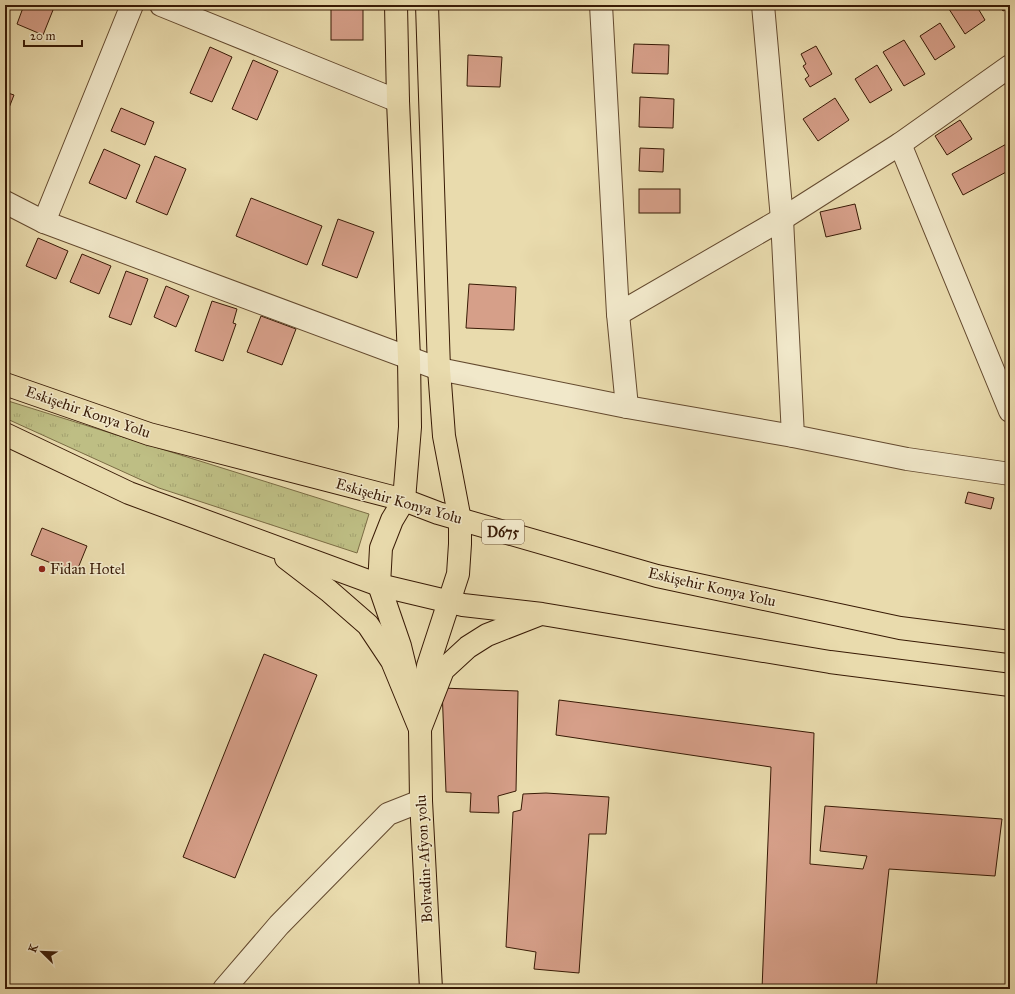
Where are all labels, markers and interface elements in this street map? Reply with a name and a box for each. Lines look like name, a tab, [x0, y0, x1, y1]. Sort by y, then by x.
scale bar	[24, 22, 82, 48]
text: 20 m	[30, 29, 56, 43]
street label: Eskişehir Konya Yolu	[23, 382, 153, 442]
street label: Eskişehir Konya Yolu	[334, 474, 464, 528]
road number: D675	[482, 520, 524, 544]
place label: Fidan Hotel	[50, 560, 126, 578]
marker: Fidan Hotel	[37, 564, 47, 574]
street label: Eskişehir Konya Yolu	[646, 564, 778, 610]
street label: Bolvadin-Afyon yolu	[412, 794, 436, 924]
north arrow	[22, 932, 62, 972]
text: K	[26, 941, 41, 954]

